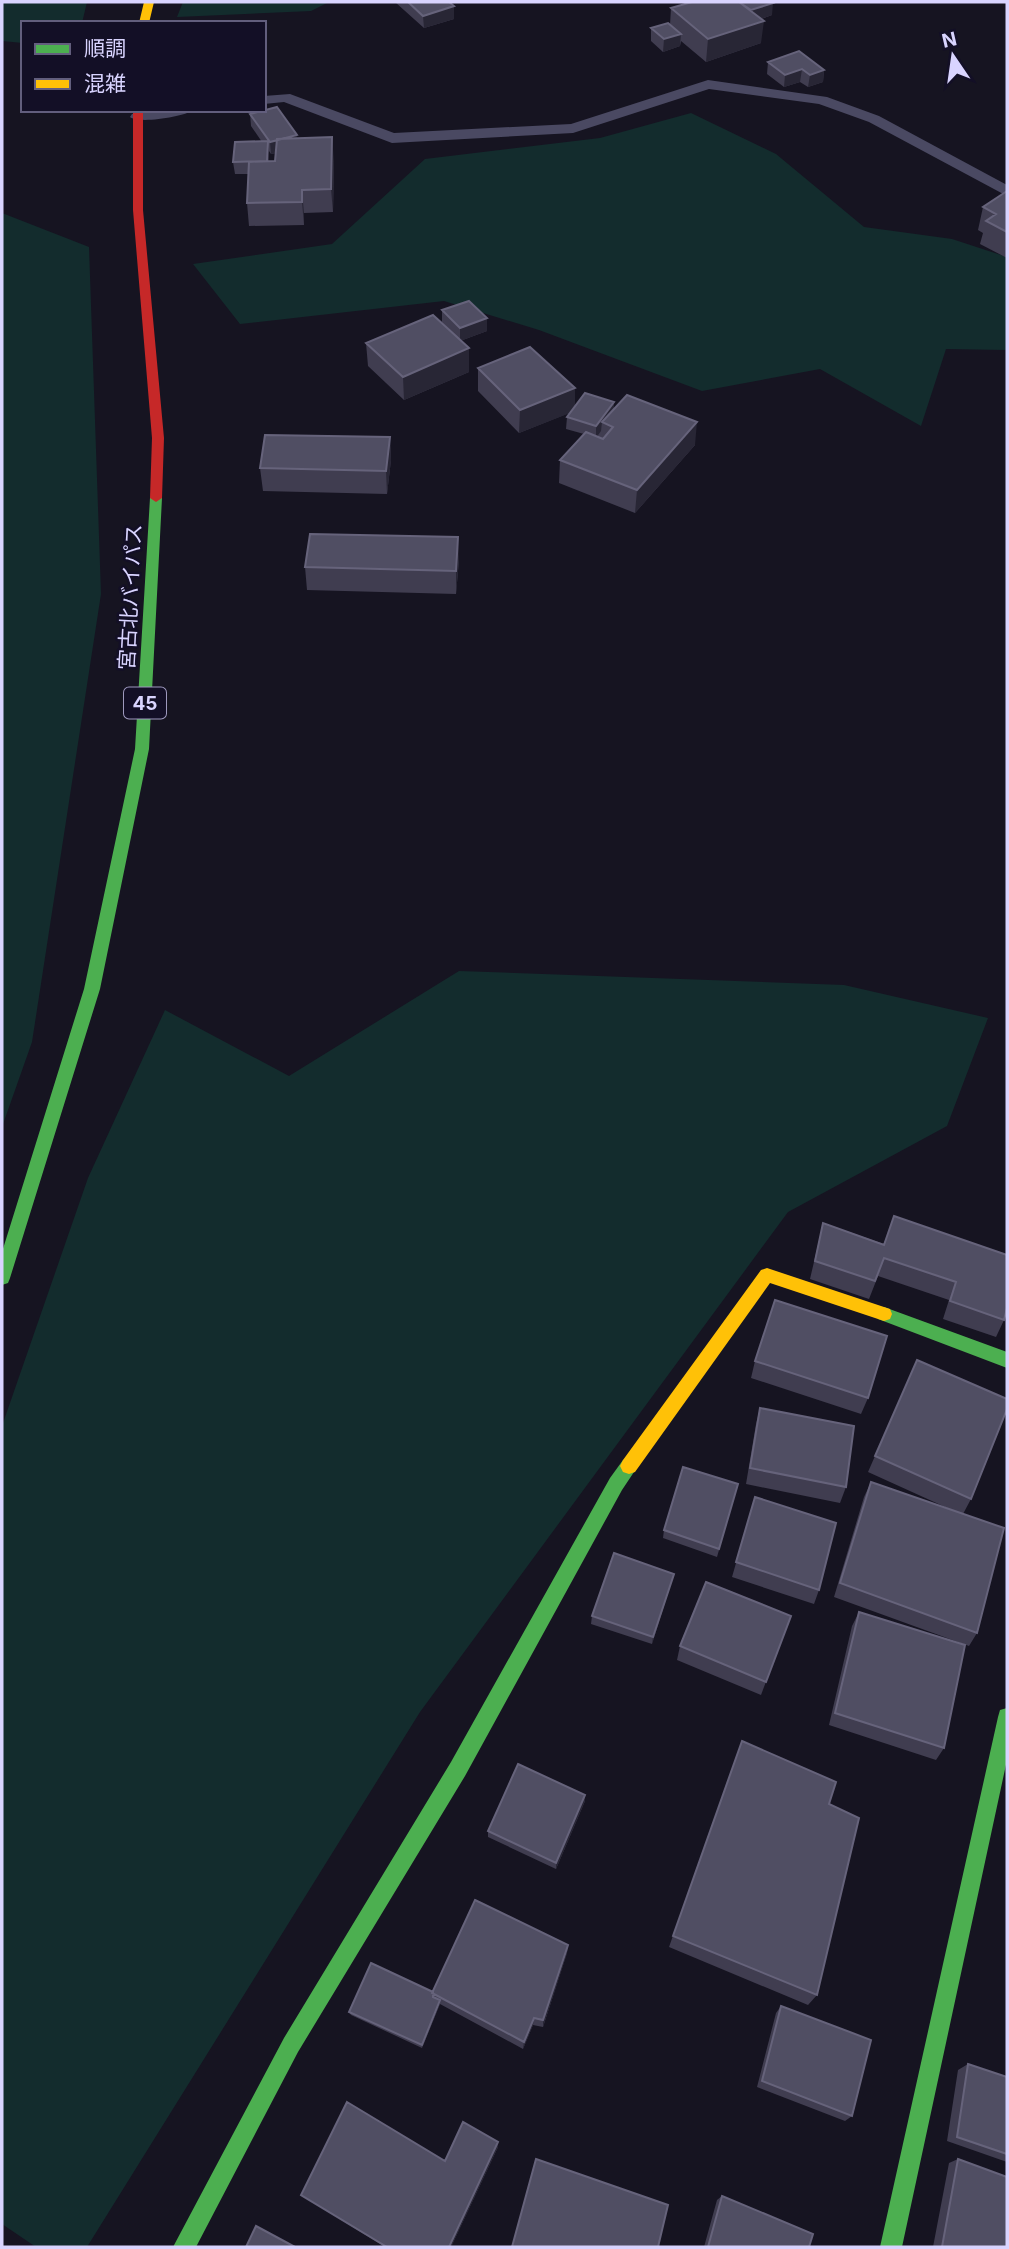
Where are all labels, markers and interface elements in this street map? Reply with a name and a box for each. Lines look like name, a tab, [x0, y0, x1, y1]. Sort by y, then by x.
legend	[21, 21, 266, 112]
north arrow	[918, 21, 988, 91]
text: N	[940, 27, 959, 53]
text: 順調	[84, 36, 126, 61]
text: 混雑	[84, 71, 126, 96]
street label: 宮古北バイパス	[114, 523, 146, 671]
road number: 45	[124, 688, 166, 718]

